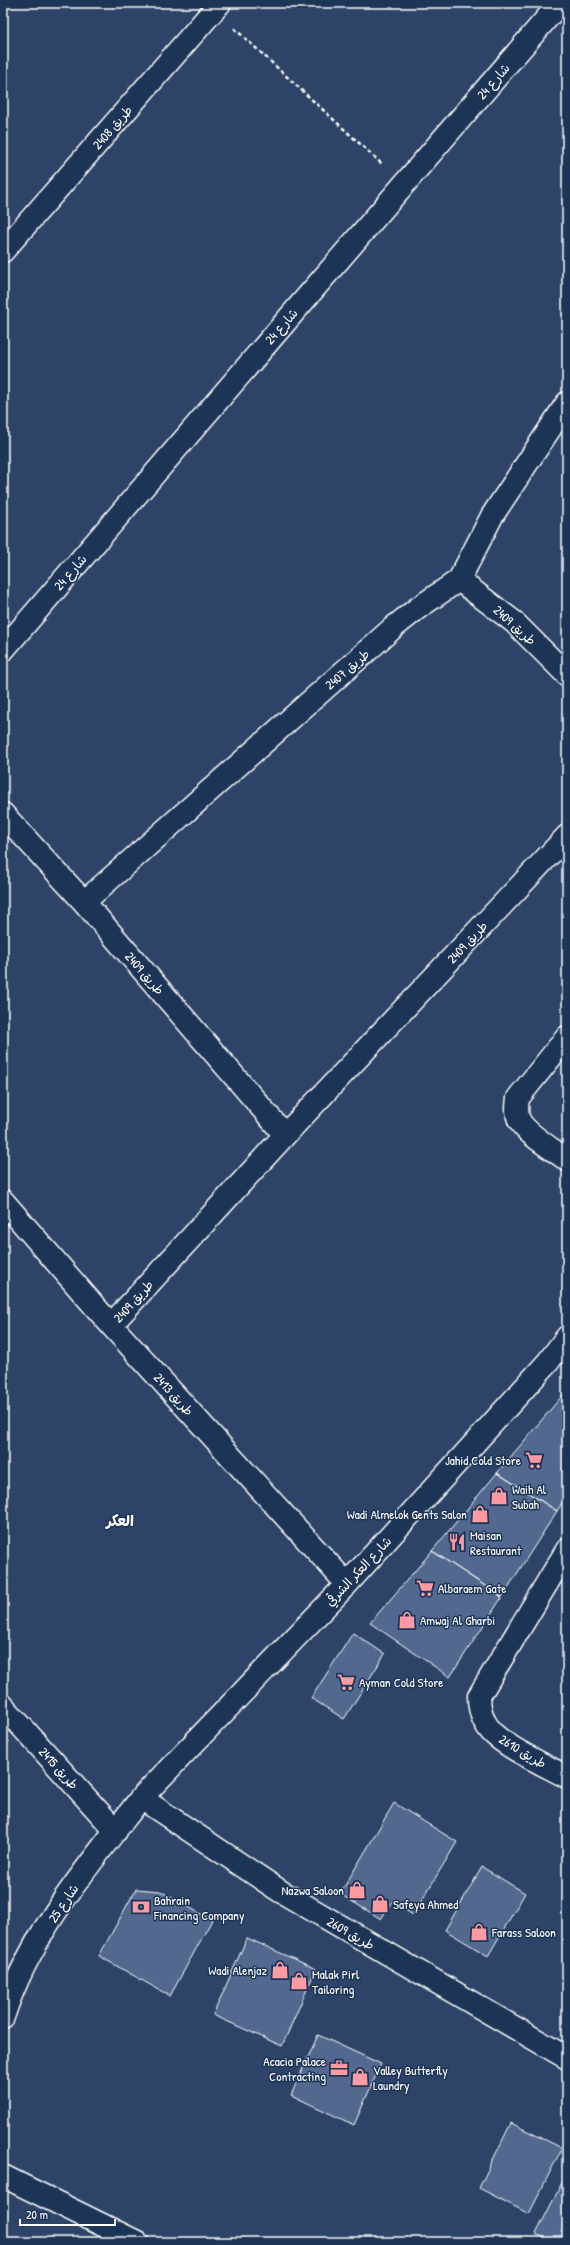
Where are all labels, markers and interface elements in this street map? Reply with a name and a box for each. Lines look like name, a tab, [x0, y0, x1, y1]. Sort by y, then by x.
street label: شارع 24	[472, 59, 514, 103]
street label: طريق 2408	[88, 101, 136, 153]
street label: شارع 24	[260, 304, 302, 348]
street label: شارع 24	[49, 550, 91, 594]
street label: طريق 2409	[490, 601, 540, 649]
street label: طريق 2407	[321, 645, 373, 693]
street label: طريق 2409	[443, 917, 491, 967]
street label: طريق 2409	[121, 948, 169, 998]
street label: طريق 2409	[109, 1276, 157, 1326]
street label: طريق 2413	[150, 1369, 198, 1419]
supermarket icon: Jahid Cold Store	[524, 1450, 544, 1470]
place label: Jahid Cold Store	[445, 1451, 521, 1469]
place label: Waih Al Subah	[512, 1480, 547, 1513]
shop icon: Waih Al Subah	[489, 1486, 509, 1506]
shop icon: Wadi Almelok Gents Salon	[470, 1504, 490, 1524]
place label: Wadi Almelok Gents Salon	[347, 1505, 467, 1523]
district label: العكر	[104, 1510, 134, 1531]
place label: Maisan Restaurant	[470, 1526, 522, 1559]
street label: شارع العكر الشرقي	[321, 1532, 396, 1611]
restaurant icon: Maisan Restaurant	[447, 1532, 467, 1552]
supermarket icon: Albaraem Gate	[415, 1578, 435, 1598]
place label: Albaraem Gate	[438, 1579, 506, 1597]
shop icon: Amwaj Al Gharbi	[397, 1610, 417, 1630]
place label: Amwaj Al Gharbi	[420, 1611, 495, 1629]
supermarket icon: Ayman Cold Store	[336, 1672, 356, 1692]
place label: Ayman Cold Store	[359, 1673, 443, 1691]
street label: طريق 2610	[496, 1730, 550, 1772]
street label: طريق 2415	[35, 1743, 83, 1793]
street label: شارع 25	[44, 1880, 83, 1926]
shop icon: Nazwa Saloon	[347, 1880, 367, 1900]
place label: Nazwa Saloon	[281, 1881, 344, 1899]
place label: Bahrain Financing Company	[153, 1891, 245, 1924]
shop icon: Safeya Ahmed	[370, 1894, 390, 1914]
place label: Safeya Ahmed	[393, 1895, 458, 1913]
bank icon: Bahrain Financing Company	[131, 1897, 151, 1917]
street label: طريق 2609	[324, 1912, 378, 1954]
shop icon: Farass Saloon	[469, 1922, 489, 1942]
place label: Farass Saloon	[491, 1923, 556, 1941]
shop icon: Wadi Alenjaz	[270, 1960, 290, 1980]
place label: Wadi Alenjaz	[208, 1961, 267, 1979]
place label: Malak Pirl Tailoring	[312, 1965, 360, 1998]
shop icon: Malak Pirl Tailoring	[289, 1971, 309, 1991]
place label: Acacia Palace Contracting	[263, 2052, 326, 2085]
office icon: Acacia Palace Contracting	[329, 2058, 349, 2078]
place label: Valley Butterfly Laundry	[373, 2061, 448, 2094]
shop icon: Valley Butterfly Laundry	[350, 2067, 370, 2087]
scale bar	[20, 2201, 115, 2227]
text: 20 m	[26, 2206, 48, 2223]

